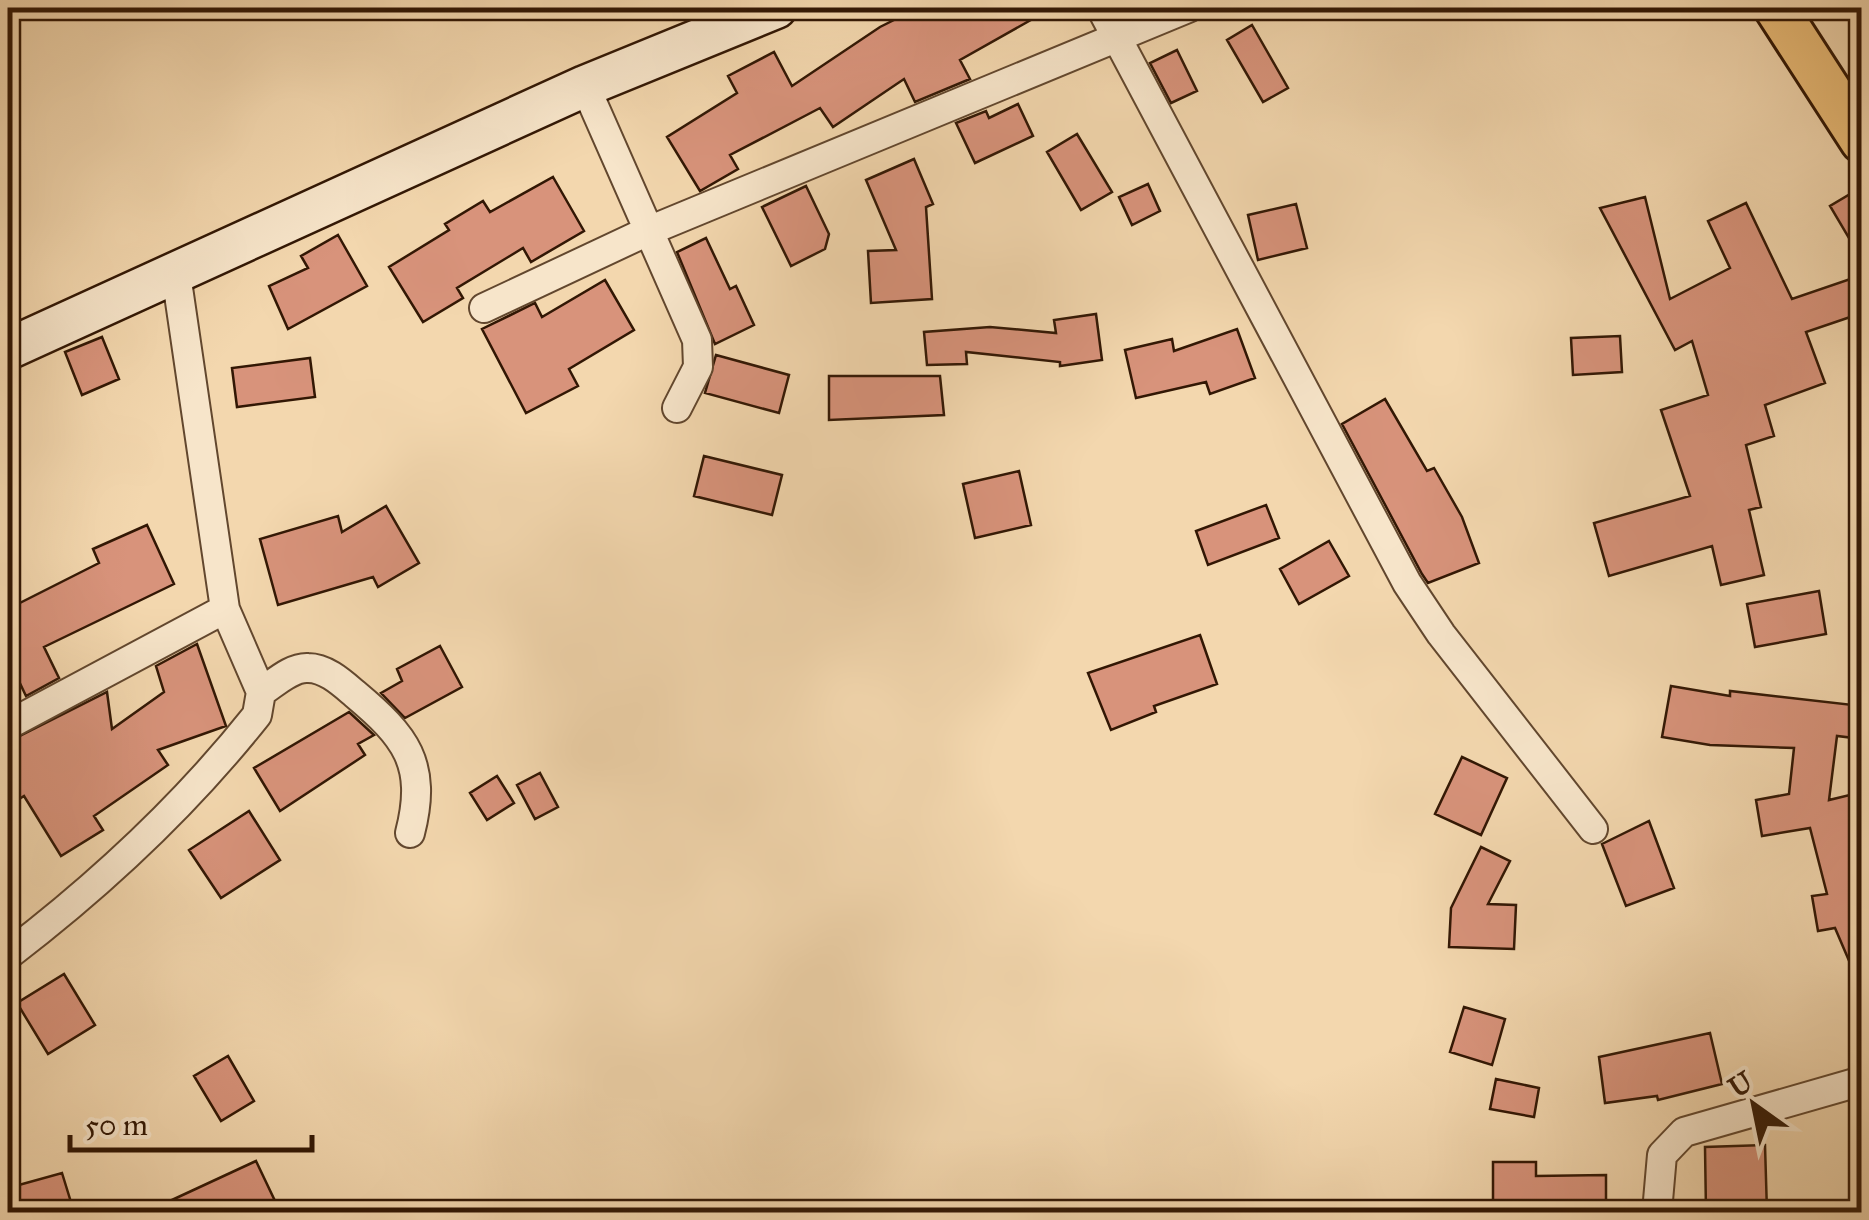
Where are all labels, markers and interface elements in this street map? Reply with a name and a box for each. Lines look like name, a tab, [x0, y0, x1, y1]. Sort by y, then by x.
north arrow	[1704, 1055, 1804, 1155]
text: U	[1722, 1063, 1760, 1105]
scale bar	[70, 1090, 312, 1152]
text: 50 m	[85, 1107, 148, 1143]

